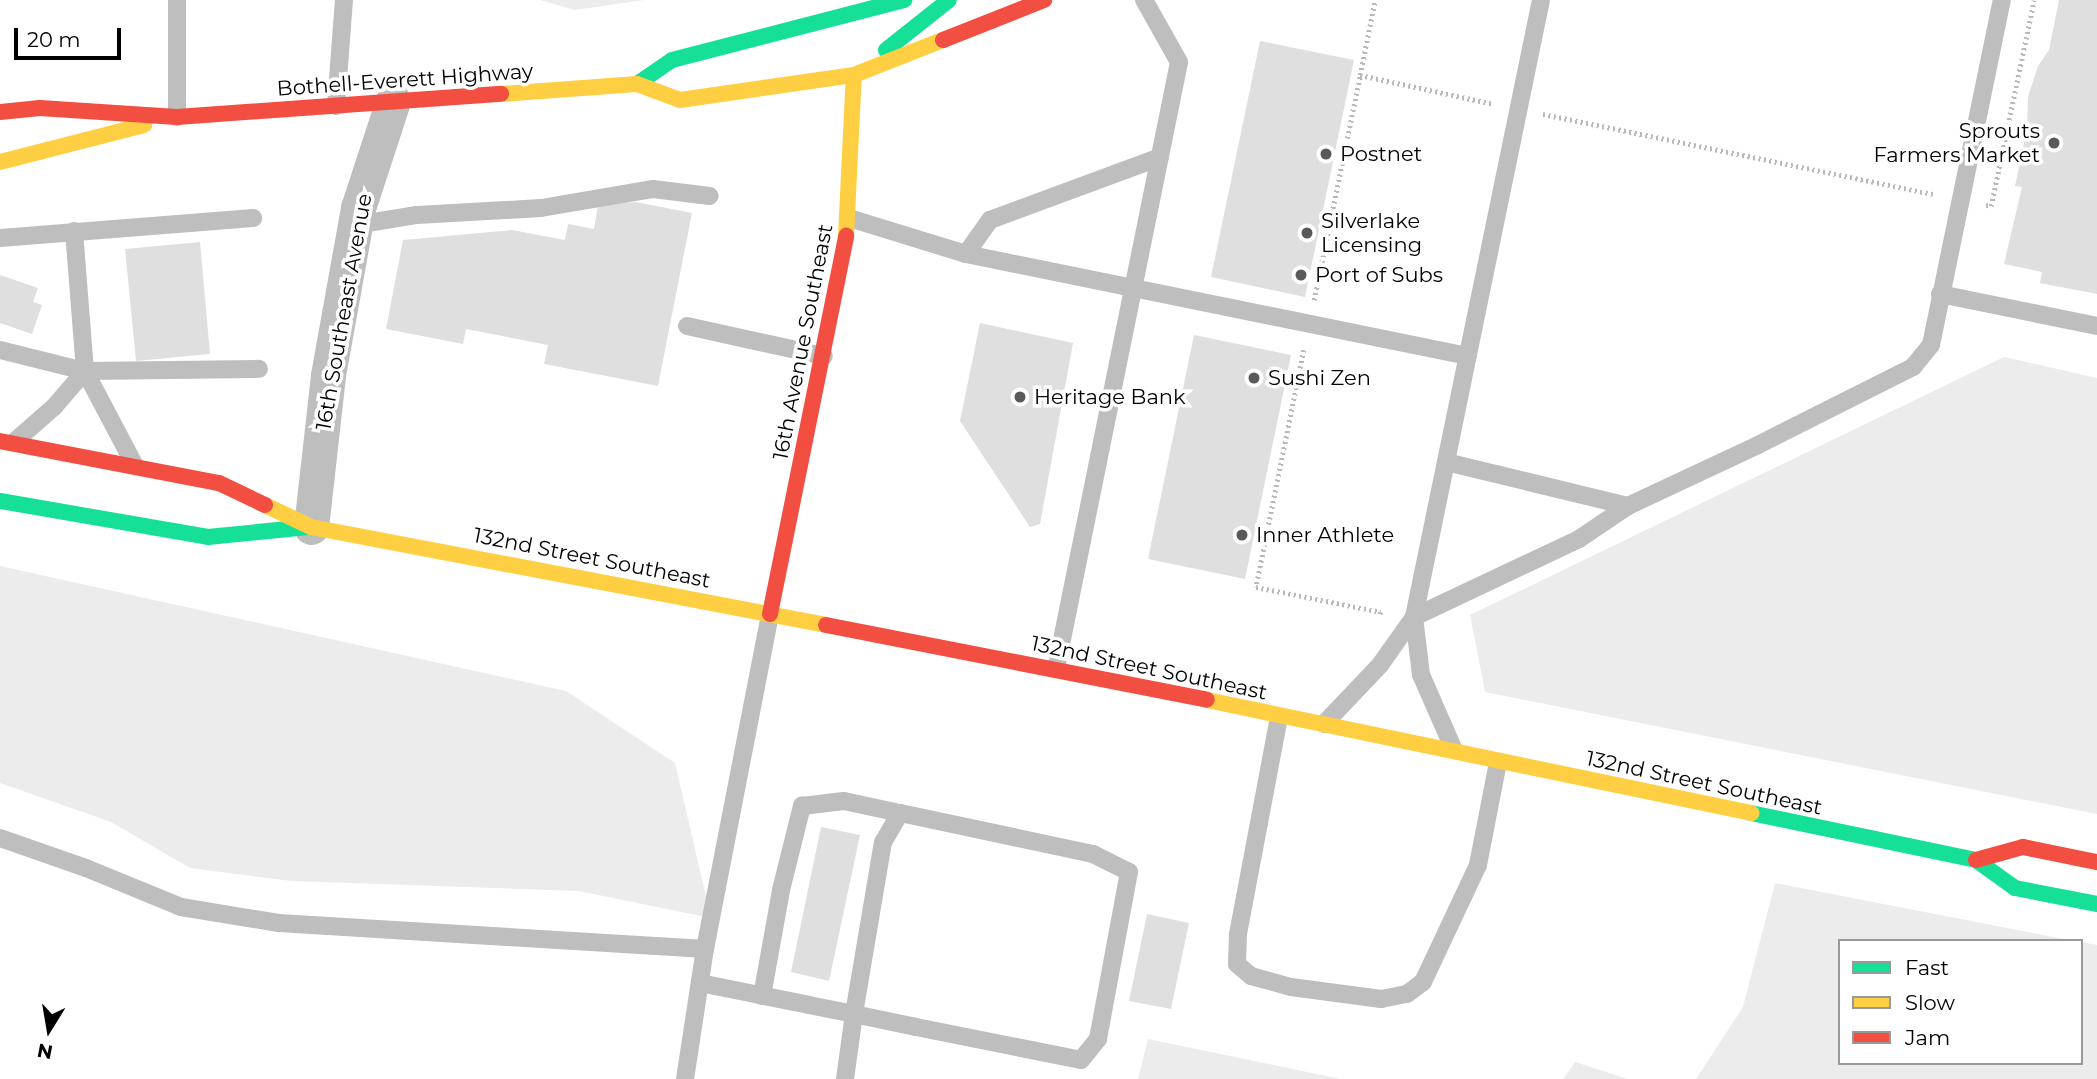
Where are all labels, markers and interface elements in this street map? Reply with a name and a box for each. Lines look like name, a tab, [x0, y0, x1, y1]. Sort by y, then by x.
scale bar	[18, 14, 124, 58]
text: 20 m	[27, 27, 81, 52]
street label: Bothell-Everett Highway	[276, 58, 534, 102]
place label: Sprouts Farmers Market	[1873, 118, 2040, 168]
marker: Sprouts Farmers Market	[2046, 135, 2062, 151]
place label: Postnet	[1340, 141, 1422, 167]
marker: Postnet	[1318, 146, 1334, 162]
street label: 16th Southeast Avenue	[311, 192, 377, 432]
place label: Silverlake Licensing	[1321, 208, 1422, 258]
street label: 16th Avenue Southeast	[768, 222, 838, 462]
marker: Silverlake Licensing	[1299, 225, 1315, 241]
place label: Port of Subs	[1315, 262, 1443, 288]
marker: Port of Subs	[1293, 267, 1309, 283]
place label: Sushi Zen	[1268, 365, 1371, 391]
marker: Sushi Zen	[1246, 370, 1262, 386]
place label: Heritage Bank	[1034, 384, 1186, 410]
marker: Heritage Bank	[1012, 389, 1028, 405]
place label: Inner Athlete	[1256, 522, 1394, 548]
street label: 132nd Street Southeast	[471, 523, 713, 593]
marker: Inner Athlete	[1234, 527, 1250, 543]
street label: 132nd Street Southeast	[1029, 631, 1269, 705]
street label: 132nd Street Southeast	[1584, 746, 1824, 820]
legend	[1838, 939, 2083, 1065]
text: Fast	[1905, 955, 1949, 980]
text: Slow	[1905, 990, 1955, 1015]
north arrow	[14, 995, 84, 1065]
text: Jam	[1905, 1025, 1950, 1050]
text: N	[35, 1038, 55, 1064]

